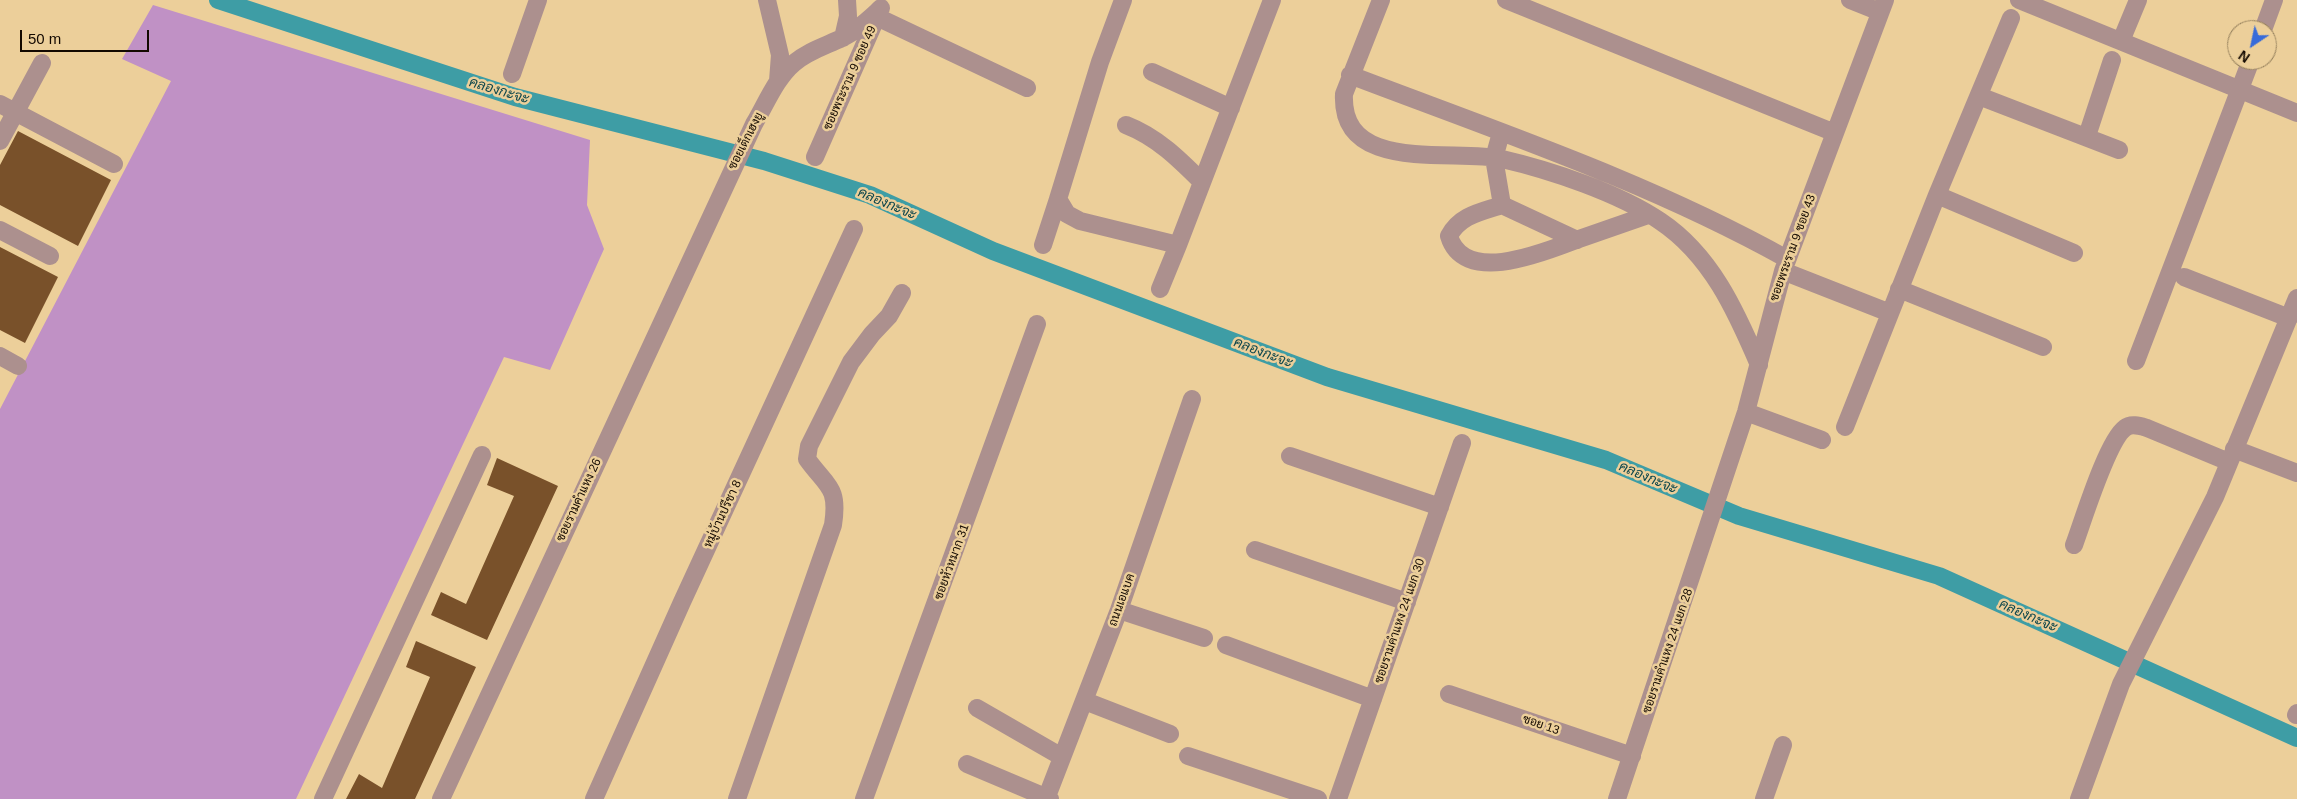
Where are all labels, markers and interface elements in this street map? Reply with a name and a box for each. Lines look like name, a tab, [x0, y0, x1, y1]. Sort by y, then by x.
scale bar	[22, 20, 151, 52]
north arrow	[2227, 20, 2277, 70]
street label: ซอยพระราม 9 ซอย 49	[821, 24, 879, 132]
text: 50 m	[28, 30, 61, 47]
text: N	[2236, 47, 2253, 66]
water label: คลองกะจะ	[467, 74, 531, 108]
street label: ซอยเต็กเฮงยู	[726, 110, 766, 172]
water label: คลองกะจะ	[855, 184, 919, 224]
street label: ซอยพระราม 9 ซอย 43	[1767, 193, 1819, 303]
water label: คลองกะจะ	[1231, 334, 1295, 372]
street label: ซอยรามคำแหง 26	[553, 456, 605, 544]
water label: คลองกะจะ	[1616, 458, 1680, 498]
street label: หมู่บ้านปรีชา 8	[701, 478, 745, 550]
street label: ซอยหัวหมาก 31	[932, 522, 972, 602]
street label: ซอยรามคำแหง 24 แยก 30	[1372, 557, 1428, 685]
street label: ถนนเอแบค	[1106, 572, 1138, 628]
street label: ซอยรามคำแหง 24 แยก 28	[1640, 587, 1696, 715]
water label: คลองกะจะ	[1996, 596, 2060, 636]
street label: ซอย 13	[1521, 712, 1561, 738]

